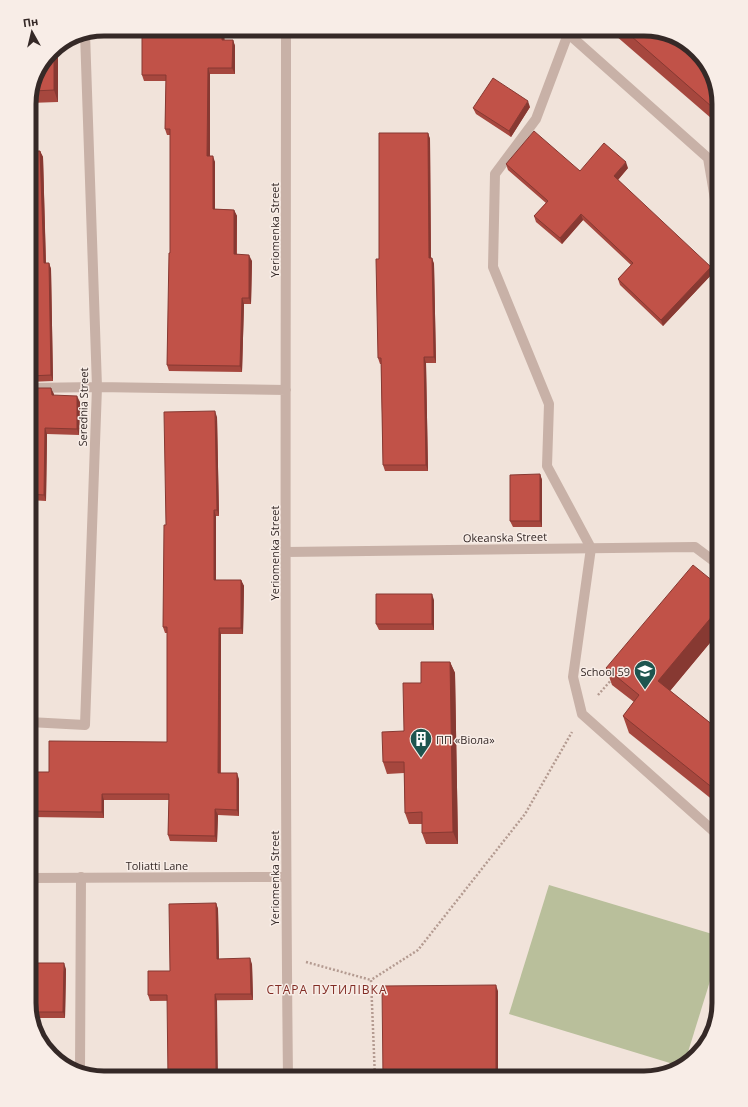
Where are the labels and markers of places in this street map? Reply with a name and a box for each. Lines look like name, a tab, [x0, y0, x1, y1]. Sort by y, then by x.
school or university icon: School 59	[632, 658, 658, 691]
place label: School 59	[581, 664, 630, 679]
building icon: ПП «Віола»	[408, 726, 434, 759]
place label: ПП «Віола»	[436, 732, 495, 747]

